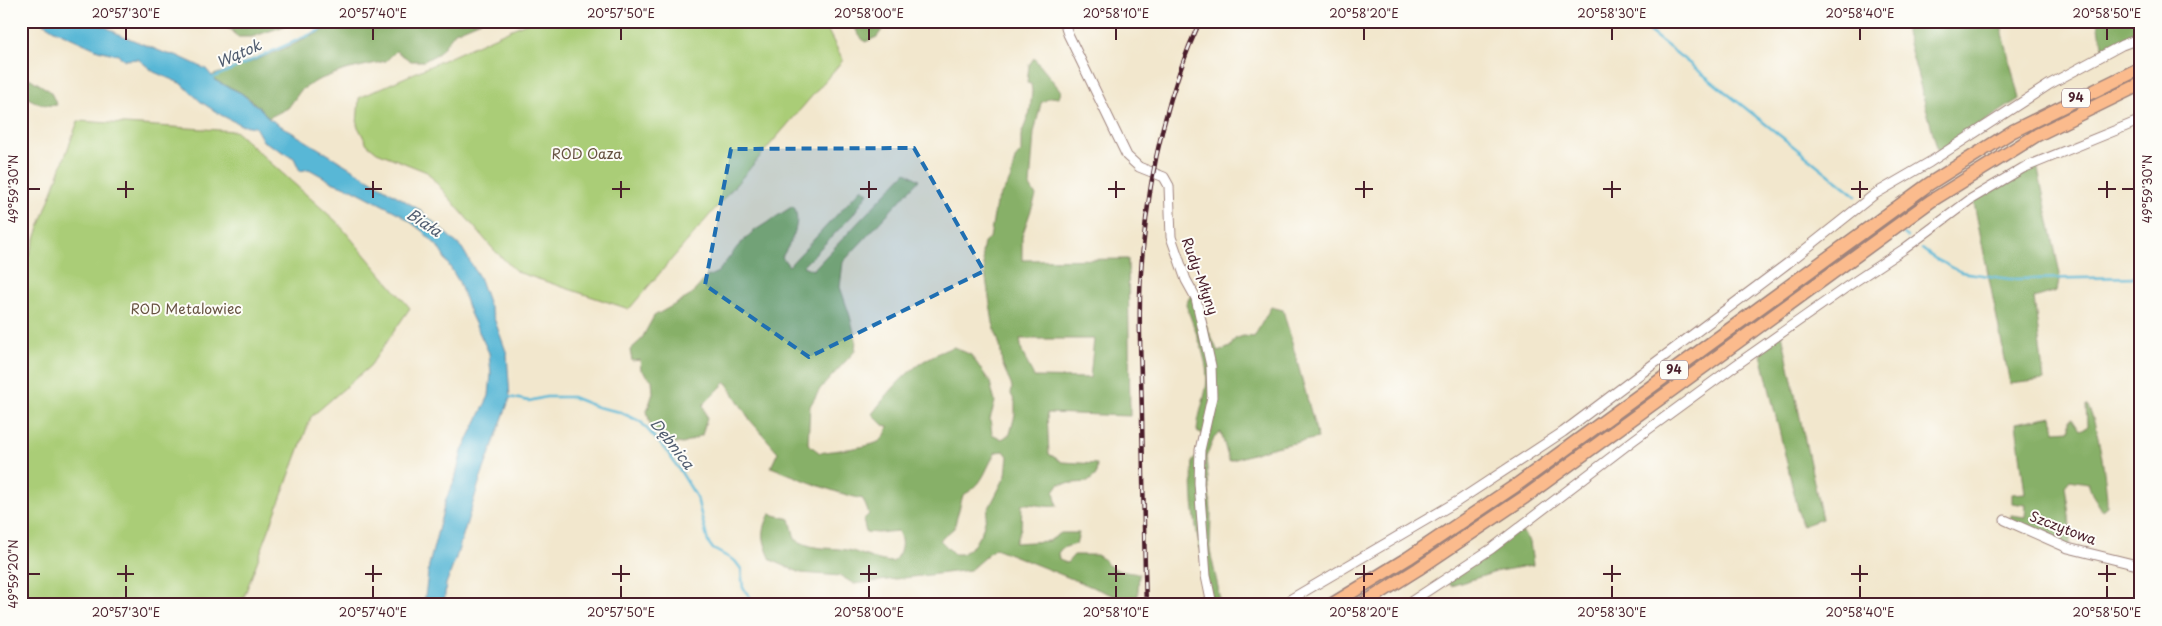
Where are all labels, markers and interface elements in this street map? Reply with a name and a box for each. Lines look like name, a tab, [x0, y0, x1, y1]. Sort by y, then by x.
text: 20°57'30"E	[92, 4, 160, 22]
text: 20°57'40"E	[339, 4, 407, 22]
text: 20°57'50"E	[587, 4, 655, 22]
text: 20°58'00"E	[834, 4, 904, 22]
text: 20°58'10"E	[1083, 4, 1149, 22]
text: 20°58'20"E	[1329, 4, 1399, 22]
text: 20°58'30"E	[1577, 4, 1647, 22]
text: 20°58'40"E	[1825, 4, 1895, 22]
text: 20°58'50"E	[2073, 4, 2141, 22]
water label: Wątok	[212, 32, 265, 73]
road number: 94	[2062, 89, 2090, 108]
park label: ROD Oaza	[552, 143, 623, 164]
text: 49°59'30"N	[4, 155, 22, 223]
text: 49°59'30"N	[2138, 155, 2156, 223]
water label: Biała	[403, 202, 447, 242]
street label: Rudy-Młyny	[1177, 234, 1224, 317]
park label: ROD Metalowiec	[130, 298, 242, 319]
road number: 94	[1660, 360, 1688, 380]
water label: Dębnica	[646, 413, 701, 474]
street label: Szczytowa	[2027, 505, 2100, 550]
text: 49°59'20"N	[4, 539, 22, 609]
text: 20°57'30"E	[92, 603, 160, 621]
text: 20°57'40"E	[339, 603, 407, 621]
text: 20°57'50"E	[587, 603, 655, 621]
text: 20°58'00"E	[834, 603, 904, 621]
text: 20°58'10"E	[1083, 603, 1149, 621]
text: 20°58'20"E	[1329, 603, 1399, 621]
text: 20°58'30"E	[1577, 603, 1647, 621]
text: 20°58'40"E	[1825, 603, 1895, 621]
text: 20°58'50"E	[2073, 603, 2141, 621]

